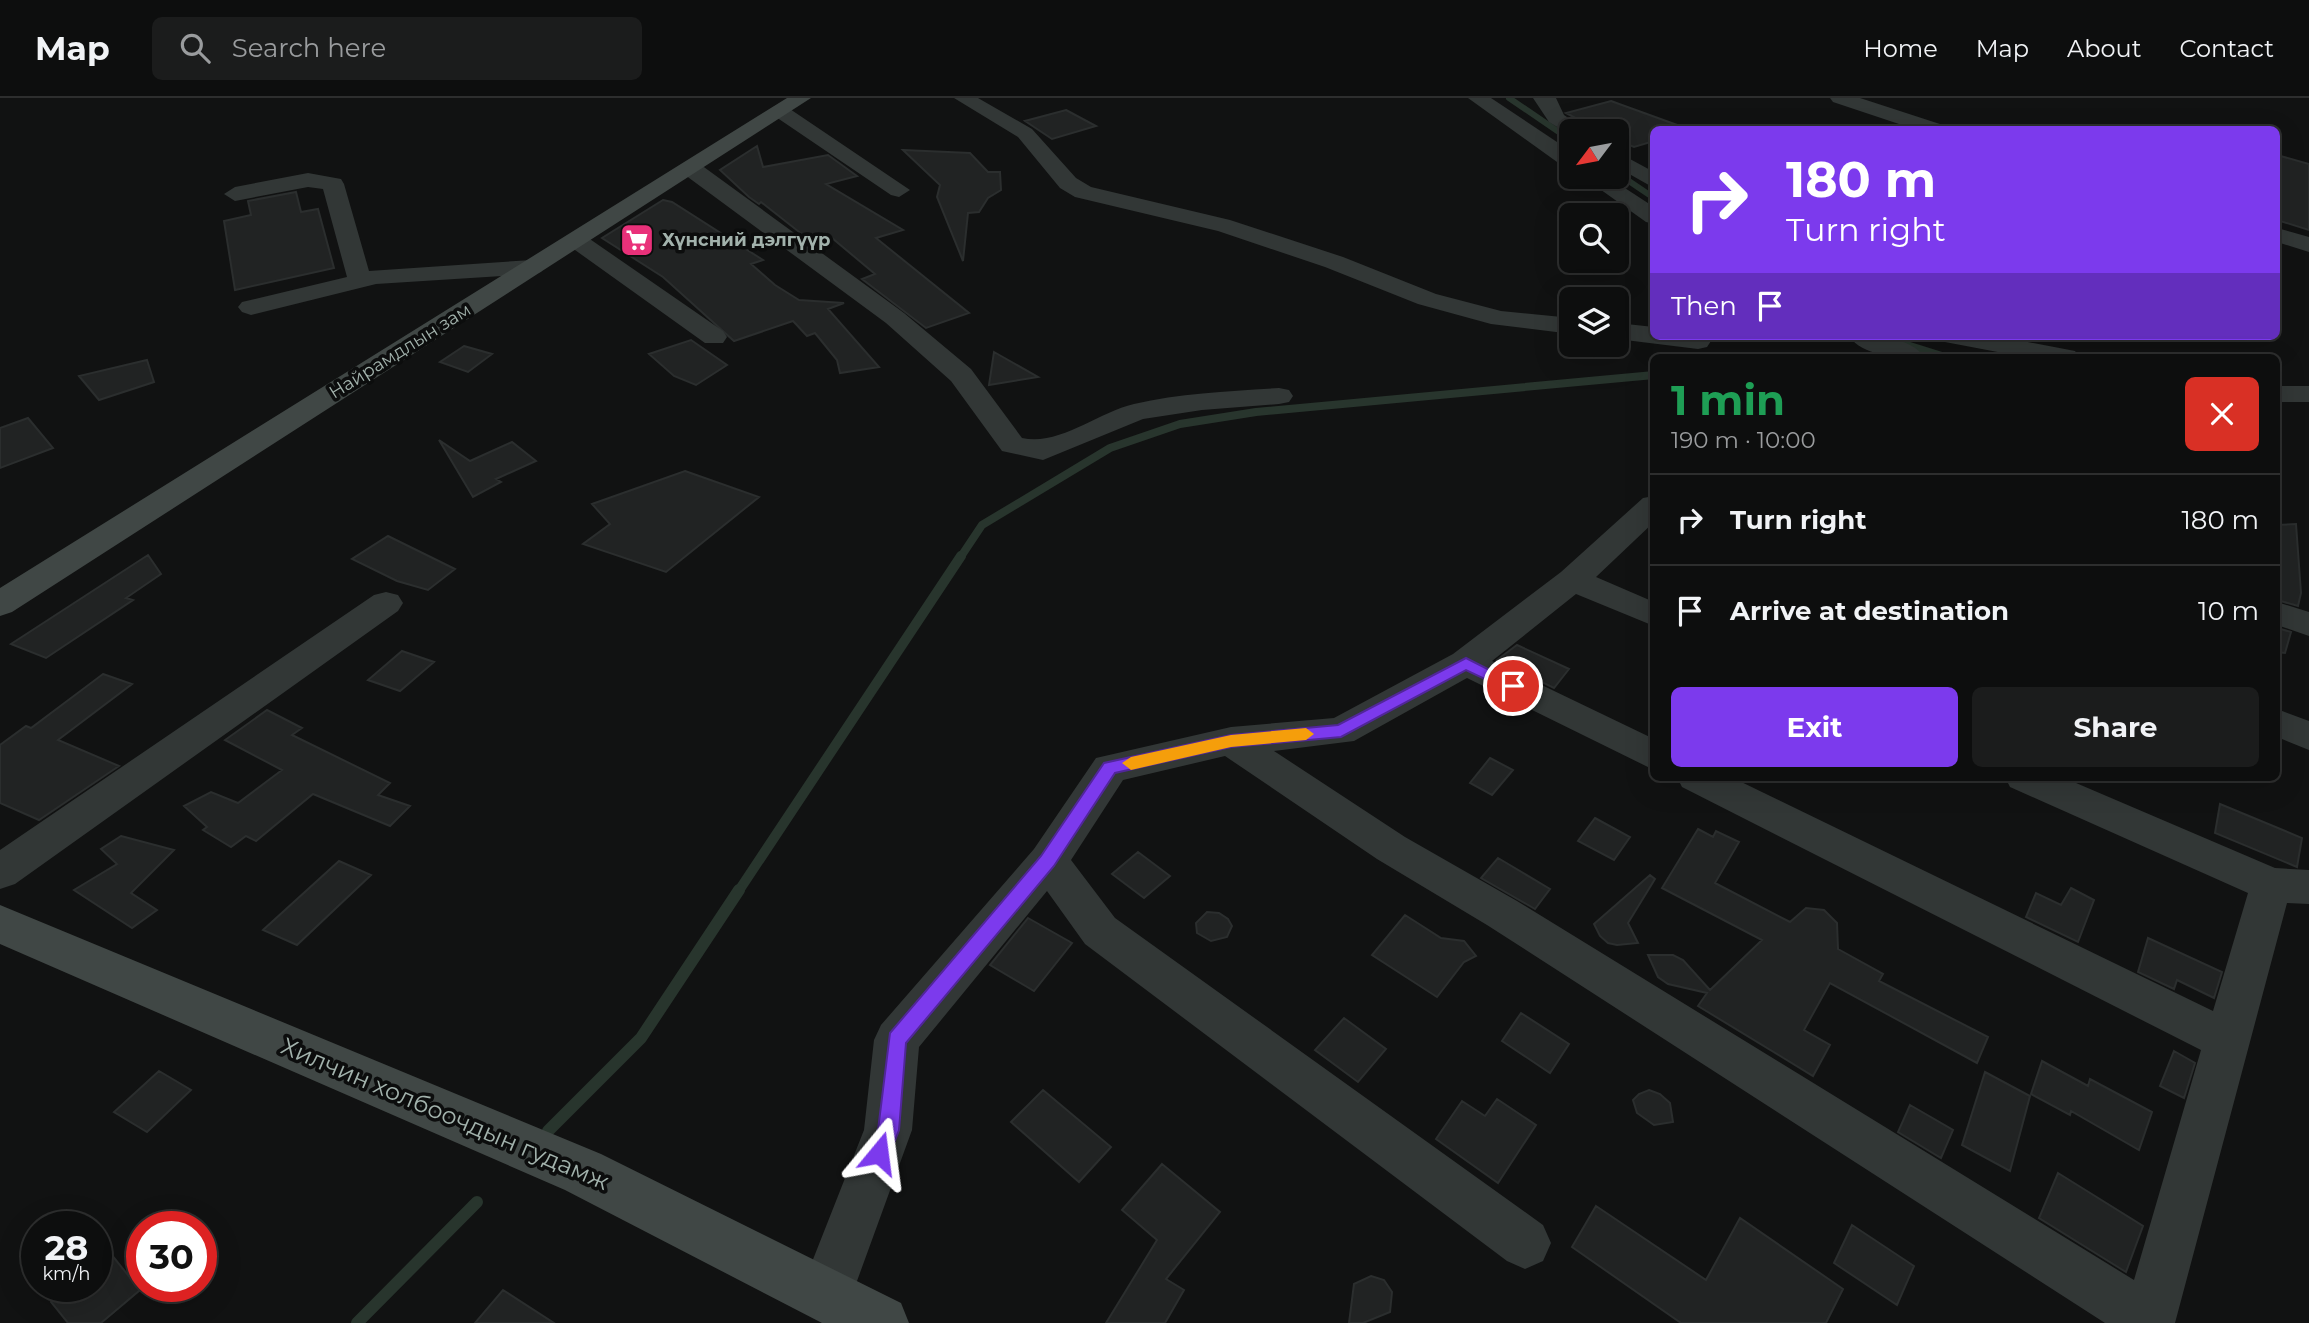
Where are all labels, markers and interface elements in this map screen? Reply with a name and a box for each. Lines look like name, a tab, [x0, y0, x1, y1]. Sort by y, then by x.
search box	[152, 17, 642, 80]
text: Map	[35, 28, 110, 68]
icon: search	[176, 29, 214, 67]
text: Search here	[232, 32, 386, 64]
text: Home	[1863, 34, 1938, 63]
text: Map	[1976, 34, 2029, 63]
text: About	[2067, 34, 2141, 63]
text: Contact	[2179, 34, 2274, 63]
north arrow	[1559, 119, 1629, 189]
map controls	[1559, 119, 1629, 357]
text: 180 m	[1786, 150, 1936, 209]
icon: right	[1671, 154, 1762, 245]
button: search	[1559, 203, 1629, 273]
text: Turn right	[1786, 210, 1946, 249]
supermarket icon: Хүнсний дэлгүүр	[618, 221, 656, 259]
place label: Хүнсний дэлгүүр	[662, 229, 831, 251]
button: layers	[1559, 287, 1629, 357]
icon: arrive	[1751, 287, 1789, 325]
text: Then	[1671, 290, 1737, 322]
street label: Найрамдлын зам	[325, 298, 475, 404]
text: 1 min	[1671, 374, 1785, 426]
button: close	[2185, 377, 2259, 451]
text: 190 m · 10:00	[1671, 426, 1816, 454]
icon: right	[1671, 501, 1709, 539]
text: Turn right	[1730, 504, 1866, 536]
text: 180 m	[2181, 504, 2259, 536]
icon: arrive	[1671, 592, 1709, 630]
text: Arrive at destination	[1730, 595, 2009, 627]
text: 10 m	[2198, 595, 2259, 627]
pin	[1483, 656, 1543, 716]
icon: arrive	[1494, 667, 1532, 705]
button: Exit	[1671, 687, 1958, 767]
button: Share	[1972, 687, 2259, 767]
street label: Хилчин холбоочдын гудамж	[277, 1031, 614, 1196]
position arrow	[842, 1116, 916, 1190]
speed limit sign: 30	[126, 1211, 217, 1302]
text: 28	[45, 1226, 88, 1269]
text: km/h	[42, 1263, 91, 1285]

